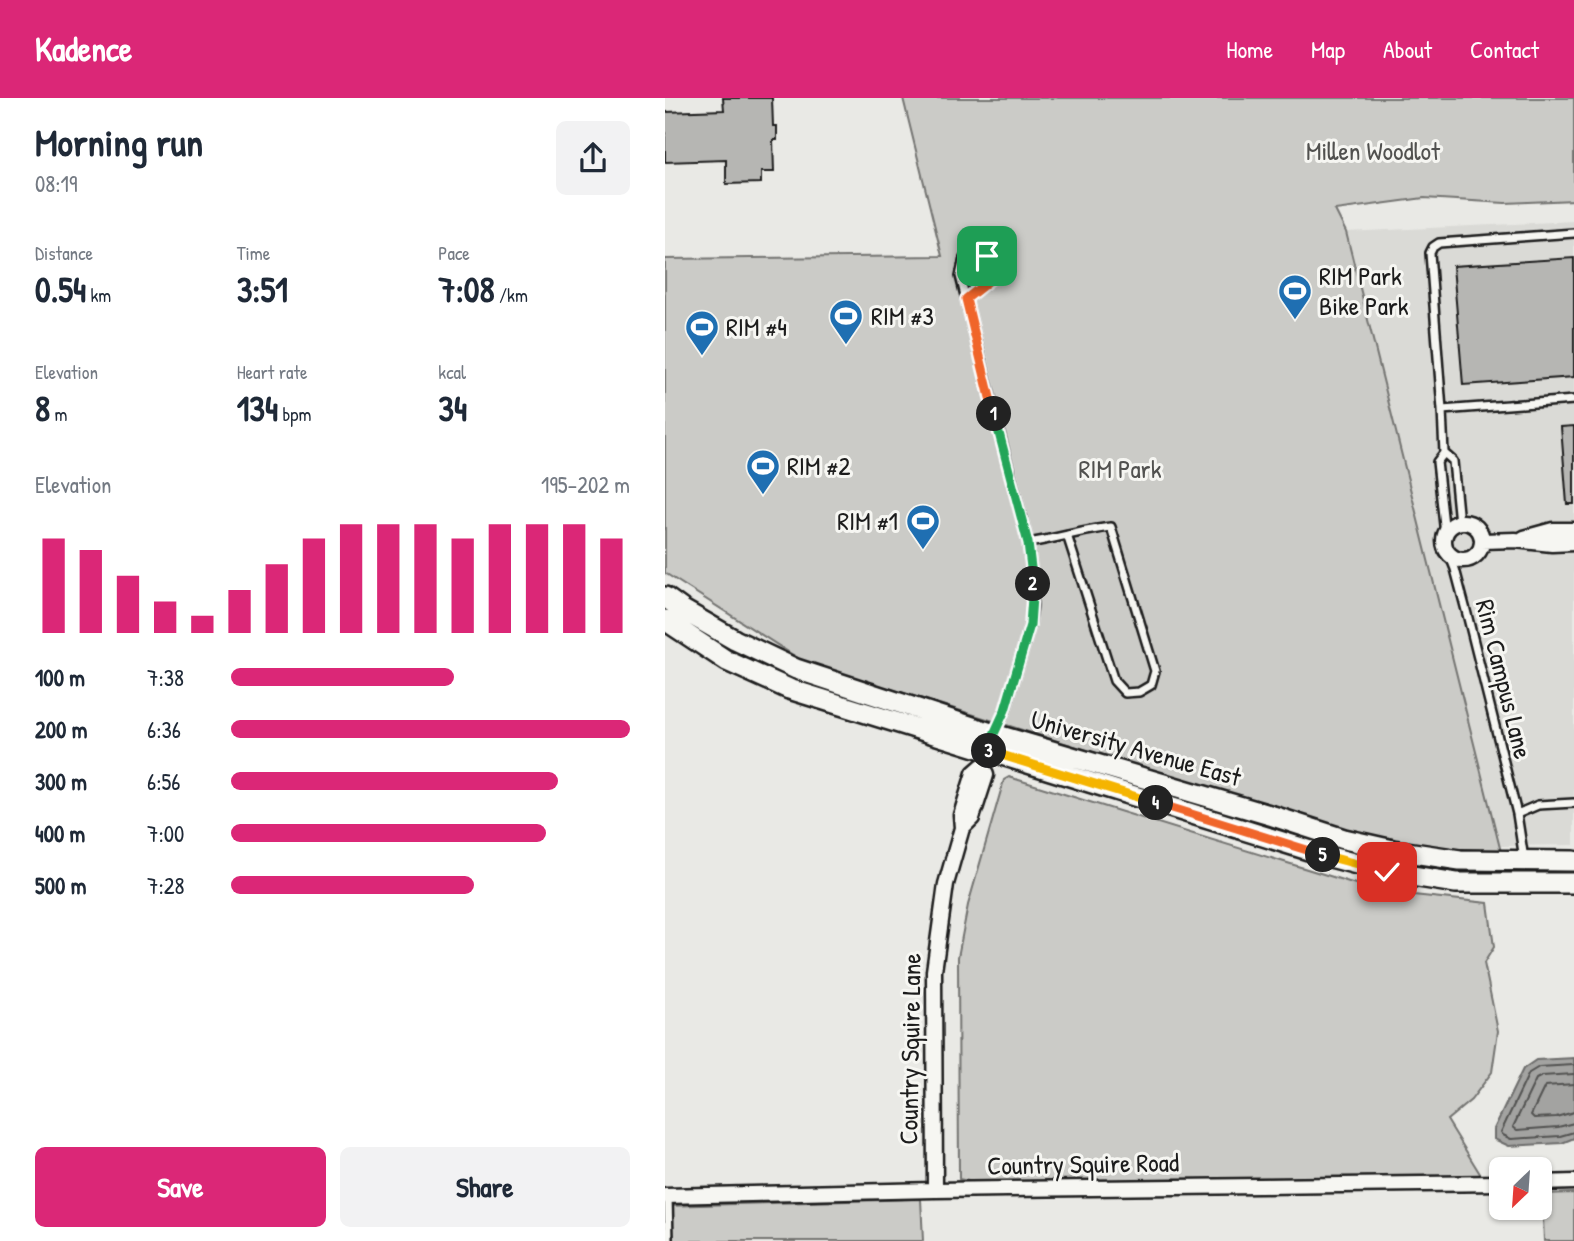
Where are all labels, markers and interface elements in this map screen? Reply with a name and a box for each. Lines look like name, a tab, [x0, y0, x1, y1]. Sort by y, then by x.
text: Kadence	[35, 27, 132, 71]
text: Home	[1226, 33, 1273, 65]
text: Map	[1311, 33, 1345, 65]
text: About	[1383, 33, 1432, 65]
text: Contact	[1470, 33, 1539, 65]
text: Morning run	[35, 116, 203, 168]
button: share	[556, 121, 630, 195]
park label: Millen Woodlot	[1306, 133, 1441, 168]
text: 08:19	[35, 168, 77, 199]
pin	[957, 226, 1017, 286]
icon: arrive	[968, 237, 1006, 275]
text: Distance	[35, 240, 93, 266]
text: Time	[237, 240, 270, 266]
text: Pace	[438, 240, 470, 266]
place label: RIM Park Bike Park	[1319, 258, 1409, 323]
text: 0.54	[35, 266, 86, 313]
text: 3:51	[237, 266, 288, 313]
text: 7:08	[438, 266, 495, 313]
sports icon: RIM Park Bike Park	[1276, 272, 1314, 321]
text: km	[86, 282, 111, 308]
text: /km	[495, 282, 528, 308]
sports icon: RIM #3	[827, 297, 865, 346]
place label: RIM #3	[871, 298, 934, 333]
sports icon: RIM #4	[683, 308, 721, 357]
place label: RIM #4	[726, 309, 787, 344]
text: Elevation	[35, 359, 98, 385]
text: Heart rate	[237, 359, 308, 385]
text: kcal	[438, 359, 466, 385]
text: 8	[35, 385, 50, 432]
text: 134	[237, 385, 278, 432]
text: 34	[438, 385, 467, 432]
pin: 1	[977, 396, 1011, 432]
text: 1	[990, 400, 997, 426]
text: m	[50, 401, 67, 427]
text: bpm	[278, 401, 311, 427]
sports icon: RIM #2	[744, 447, 782, 496]
place label: RIM #2	[787, 448, 850, 483]
park label: RIM Park	[1079, 451, 1162, 486]
text: Elevation	[35, 469, 111, 500]
text: 195–202 m	[541, 469, 630, 500]
sports icon: RIM #1	[904, 502, 942, 551]
place label: RIM #1	[837, 503, 898, 538]
pin: 2	[1015, 566, 1051, 602]
text: 2	[1028, 570, 1037, 596]
street label: Rim Campus Lane	[1468, 596, 1541, 762]
text: 100 m	[35, 662, 85, 693]
text: 7:38	[147, 662, 184, 693]
street label: University Avenue East	[1027, 701, 1246, 795]
text: 200 m	[35, 714, 87, 745]
text: 6:36	[147, 714, 181, 745]
pin: 3	[971, 734, 1007, 768]
text: 3	[984, 737, 993, 763]
text: 300 m	[35, 766, 87, 797]
text: 6:56	[147, 766, 180, 797]
pin: 4	[1139, 786, 1173, 820]
text: 4	[1152, 789, 1159, 815]
text: 400 m	[35, 818, 85, 849]
text: 7:00	[147, 818, 184, 849]
pin: 5	[1305, 838, 1341, 872]
text: 5	[1318, 841, 1327, 867]
pin	[1357, 842, 1417, 902]
icon: check	[1368, 853, 1406, 891]
text: 500 m	[35, 870, 86, 901]
text: 7:28	[147, 870, 184, 901]
street label: Country Squire Lane	[890, 953, 929, 1145]
street label: Country Squire Road	[987, 1144, 1179, 1183]
button: Save	[35, 1147, 326, 1227]
button: Share	[340, 1147, 630, 1227]
north arrow	[1489, 1157, 1552, 1220]
map controls	[1489, 1157, 1552, 1220]

